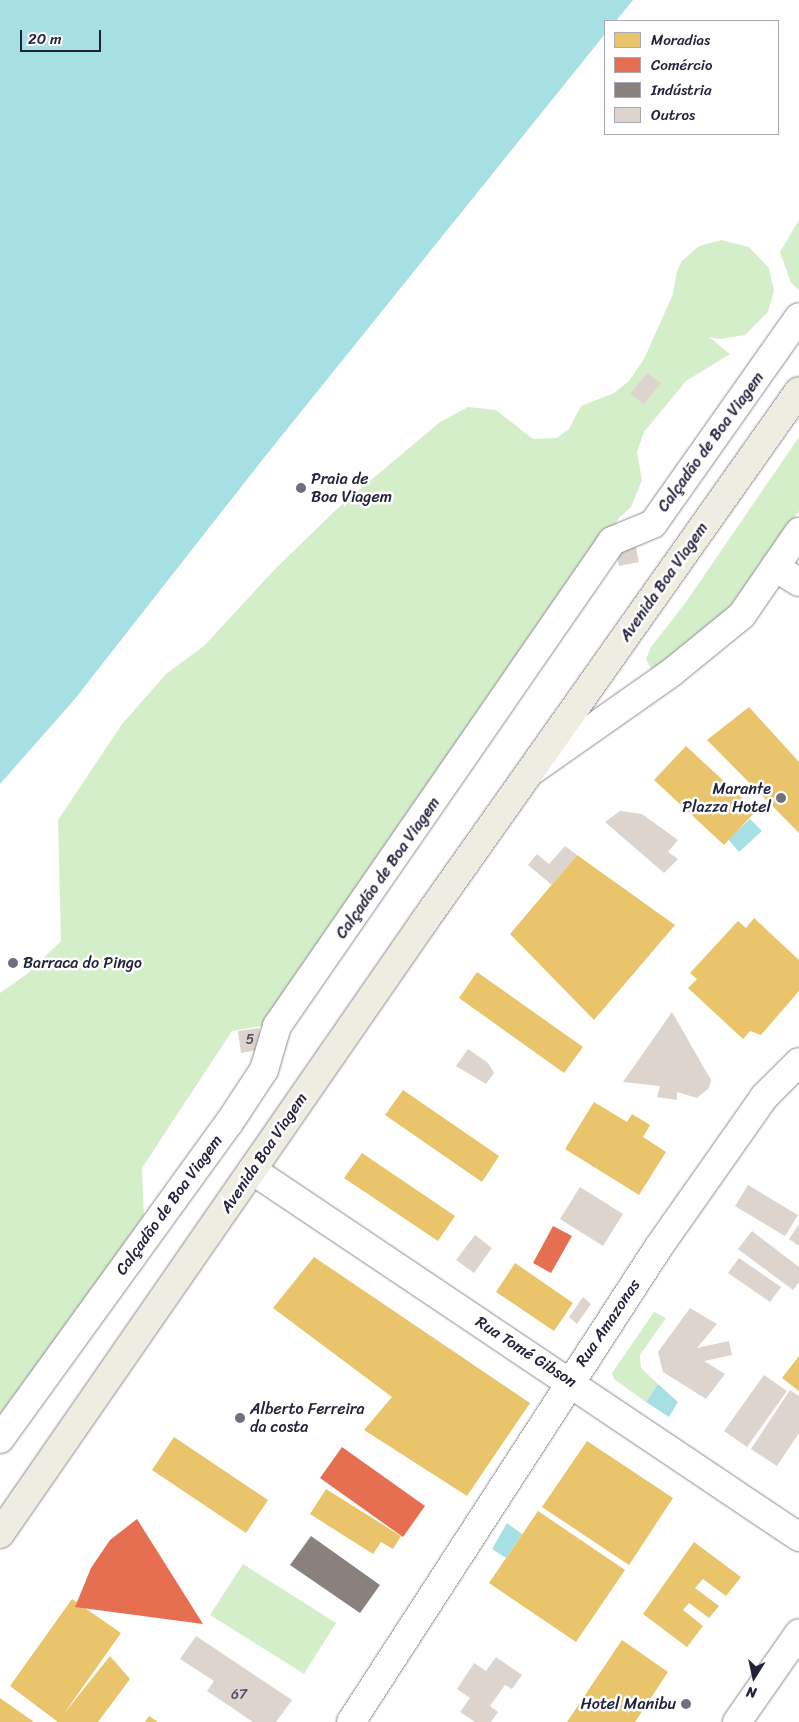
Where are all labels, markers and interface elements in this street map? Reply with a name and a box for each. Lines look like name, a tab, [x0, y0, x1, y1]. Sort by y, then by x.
scale bar	[22, 20, 104, 52]
legend	[604, 20, 779, 135]
text: 20 m	[28, 26, 62, 52]
text: Moradias	[651, 27, 710, 53]
text: Comércio	[651, 52, 712, 78]
text: Indústria	[651, 77, 712, 103]
text: Outros	[651, 102, 695, 128]
street label: Calçadão de Boa Viagem	[654, 368, 768, 516]
place label: Praia de Boa Viagem	[311, 469, 391, 507]
marker: Praia de Boa Viagem	[295, 482, 307, 494]
street label: Avenida Boa Viagem	[616, 519, 712, 645]
place label: Marante Plazza Hotel	[682, 779, 771, 817]
marker: Marante Plazza Hotel	[775, 792, 787, 804]
street label: Calçadão de Boa Viagem	[332, 794, 444, 942]
place label: Barraca do Pingo	[23, 953, 142, 973]
marker: Barraca do Pingo	[7, 957, 19, 969]
house number: 5	[246, 1032, 254, 1048]
street label: Avenida Boa Viagem	[217, 1089, 311, 1217]
street label: Calçadão de Boa Viagem	[112, 1131, 226, 1279]
street label: Rua Amazonas	[572, 1276, 644, 1370]
street label: Rua Tomé Gibson	[471, 1312, 581, 1392]
place label: Alberto Ferreira da costa	[250, 1399, 365, 1437]
marker: Alberto Ferreira da costa	[234, 1412, 246, 1424]
north arrow	[729, 1652, 779, 1702]
text: N	[744, 1679, 758, 1705]
house number: 67	[231, 1687, 247, 1703]
place label: Hotel Manibu	[581, 1694, 676, 1714]
marker: Hotel Manibu	[680, 1698, 692, 1710]

